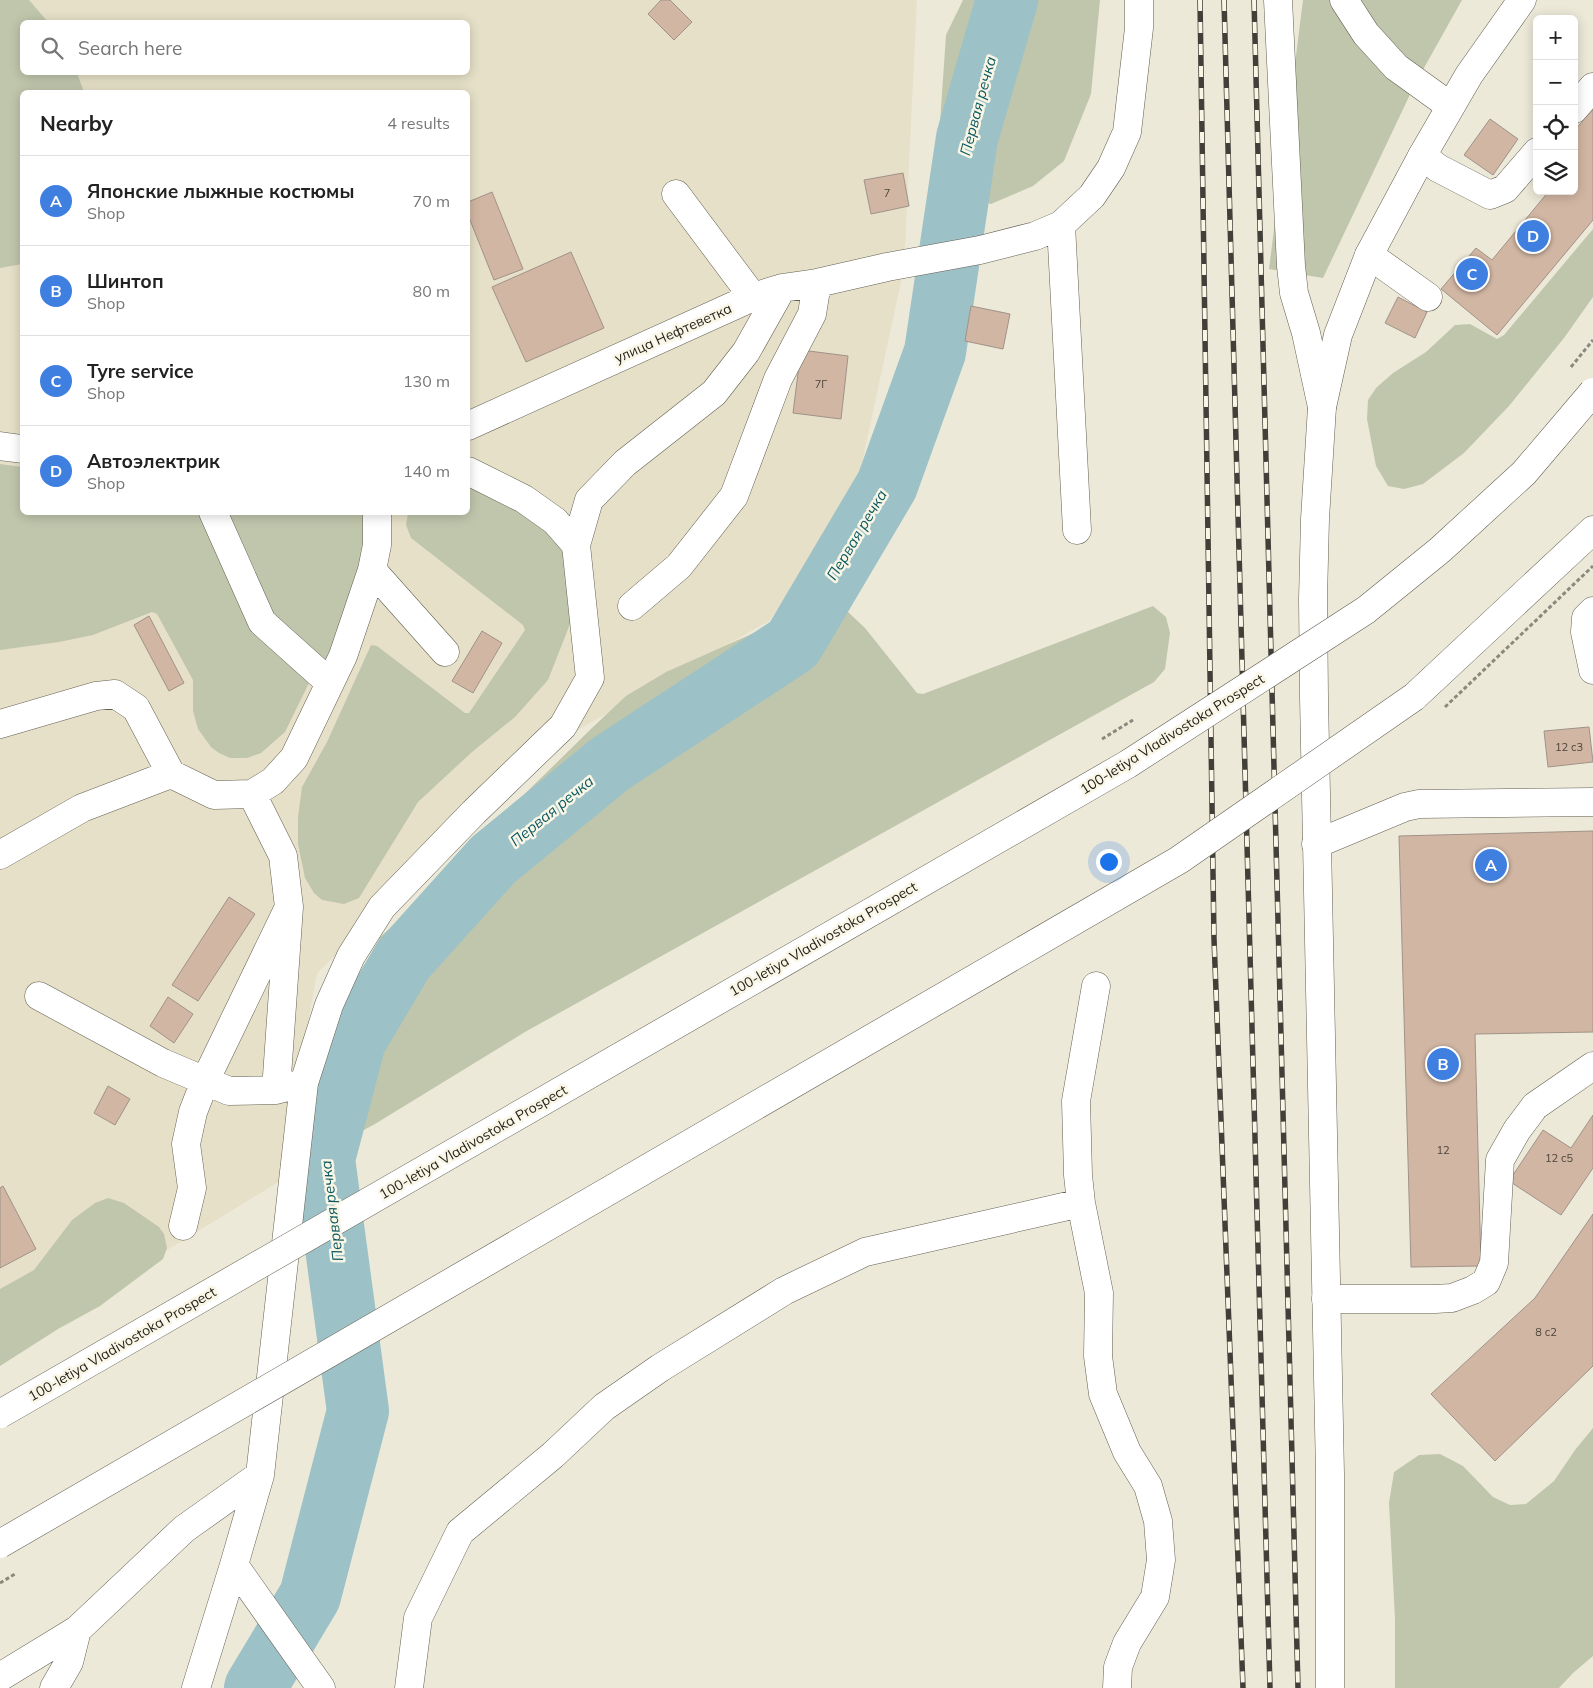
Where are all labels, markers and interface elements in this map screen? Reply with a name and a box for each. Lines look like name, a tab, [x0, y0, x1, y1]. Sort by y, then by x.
map controls	[1533, 15, 1578, 195]
button: +	[1533, 15, 1578, 60]
search box	[20, 20, 470, 75]
icon: search	[38, 34, 66, 62]
text: Search here	[78, 36, 182, 60]
water label: Первая речка	[955, 54, 1000, 157]
button: −	[1533, 60, 1578, 105]
button: locate	[1533, 105, 1578, 150]
text: Nearby	[40, 110, 113, 136]
text: 4 results	[387, 113, 450, 133]
button: layers	[1533, 150, 1578, 195]
text: Японские лыжные костюмы	[87, 179, 354, 203]
house number: 7	[884, 186, 890, 200]
text: A	[50, 191, 62, 211]
text: 70 m	[413, 191, 450, 211]
text: Shop	[87, 203, 125, 223]
pin: D	[1517, 217, 1549, 255]
pin: C	[1456, 255, 1488, 293]
text: Шинтоп	[87, 269, 164, 293]
text: B	[50, 281, 62, 301]
text: 80 m	[413, 281, 450, 301]
text: Shop	[87, 293, 125, 313]
street label: улица Нефтеветка	[612, 299, 734, 367]
text: Tyre service	[87, 359, 194, 383]
text: C	[51, 371, 61, 391]
text: 130 m	[403, 371, 450, 391]
house number: 7Г	[815, 377, 827, 391]
text: Shop	[87, 383, 125, 403]
text: Автоэлектрик	[87, 449, 220, 473]
text: D	[50, 461, 62, 481]
text: 140 m	[403, 461, 450, 481]
text: Shop	[87, 473, 125, 493]
water label: Первая речка	[822, 486, 891, 583]
street label: 100-letiya Vladivostoka Prospect	[1077, 670, 1268, 798]
house number: 12 с3	[1555, 740, 1583, 754]
water label: Первая речка	[506, 771, 597, 850]
pin: A	[1475, 846, 1507, 884]
your location	[1096, 849, 1122, 875]
street label: 100-letiya Vladivostoka Prospect	[726, 878, 920, 1000]
pin: B	[1427, 1045, 1459, 1083]
street label: 100-letiya Vladivostoka Prospect	[376, 1081, 570, 1203]
house number: 12	[1436, 1143, 1450, 1157]
house number: 12 с5	[1545, 1151, 1574, 1165]
water label: Первая речка	[316, 1159, 347, 1263]
street label: 100-letiya Vladivostoka Prospect	[25, 1283, 219, 1405]
house number: 8 с2	[1535, 1325, 1557, 1339]

